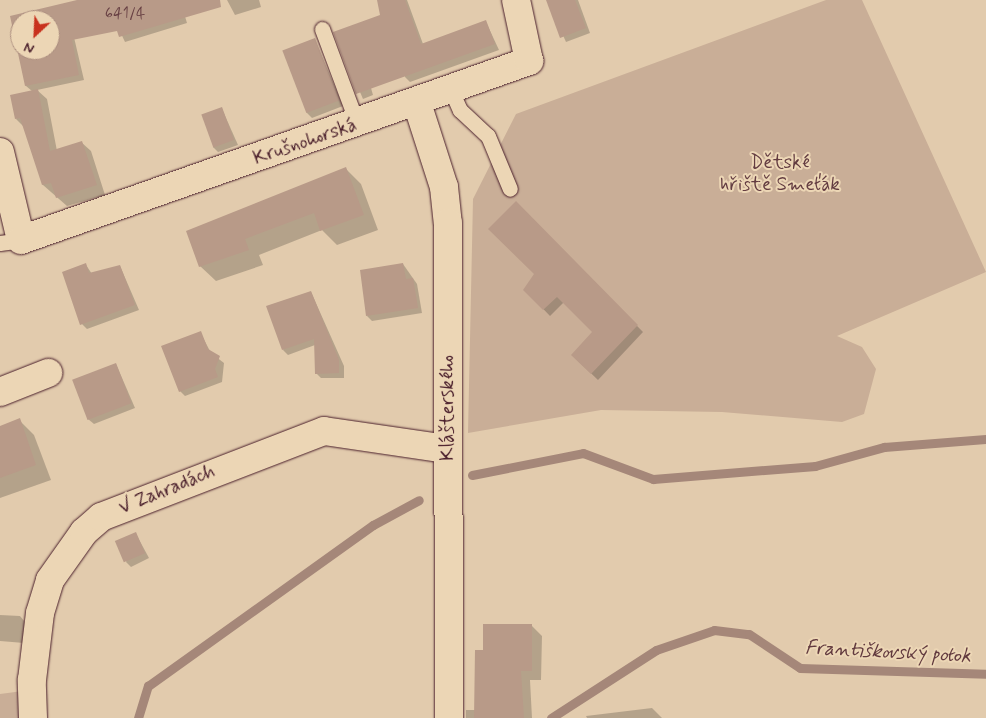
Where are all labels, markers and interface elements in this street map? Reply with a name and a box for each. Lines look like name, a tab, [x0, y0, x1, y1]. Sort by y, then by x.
house number: 641/4	[105, 4, 145, 24]
north arrow	[10, 10, 60, 60]
text: N	[21, 38, 37, 58]
street label: Krušnohorská	[250, 114, 360, 170]
park label: Dětské hřiště Smeťák	[720, 152, 840, 196]
street label: Klášterského	[437, 355, 459, 461]
street label: V Zahradách	[114, 460, 220, 520]
water label: Františkovský potok	[804, 636, 972, 668]

